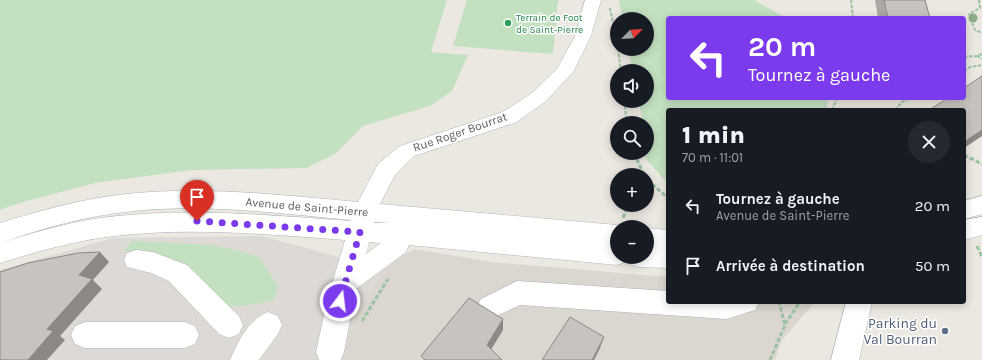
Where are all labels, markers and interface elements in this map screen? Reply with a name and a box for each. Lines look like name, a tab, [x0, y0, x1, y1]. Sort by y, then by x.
place label: Terrain de Foot de Saint-Pierre	[516, 12, 583, 36]
north arrow	[610, 12, 654, 56]
map controls	[610, 12, 654, 264]
marker: Terrain de Foot de Saint-Pierre	[503, 18, 513, 28]
text: 20 m	[748, 30, 816, 63]
icon: left	[682, 32, 734, 84]
button: sound	[610, 64, 654, 108]
text: Tournez à gauche	[748, 64, 890, 86]
street label: Rue Roger Bourrat	[411, 109, 509, 155]
button: search	[610, 116, 654, 160]
text: 1 min	[682, 121, 745, 149]
button: close	[908, 121, 950, 163]
text: 70 m · 11:01	[682, 150, 743, 165]
button: +	[610, 168, 654, 212]
pin	[180, 180, 214, 221]
icon: arrive	[186, 186, 208, 208]
text: Tournez à gauche	[716, 190, 840, 208]
street label: Avenue de Saint-Pierre	[245, 195, 369, 219]
icon: left	[682, 195, 704, 217]
text: 20 m	[915, 197, 950, 215]
text: Avenue de Saint-Pierre	[716, 208, 849, 223]
button: −	[610, 220, 654, 264]
icon: arrive	[682, 255, 704, 277]
text: Arrivée à destination	[716, 257, 865, 275]
text: 50 m	[915, 257, 950, 275]
position arrow	[319, 280, 361, 322]
place label: Parking du Val Bourran	[864, 315, 937, 348]
marker: Parking du Val Bourran	[940, 326, 950, 336]

